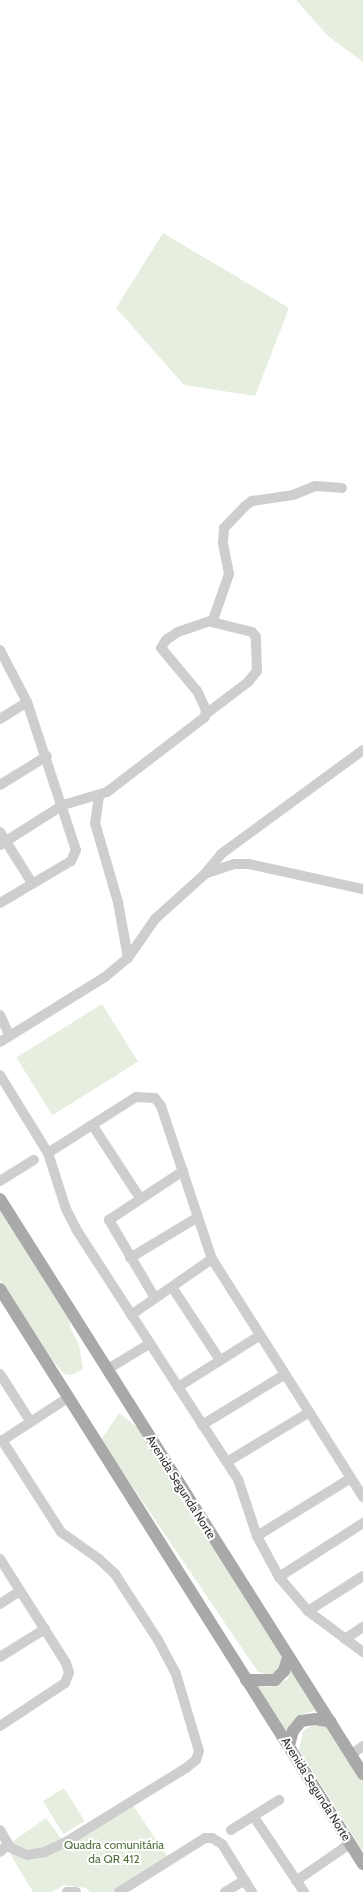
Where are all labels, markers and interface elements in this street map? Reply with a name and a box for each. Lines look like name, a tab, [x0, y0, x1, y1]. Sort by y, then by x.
street label: Avenida Segunda Norte	[143, 1433, 219, 1541]
street label: Avenida Segunda Norte	[278, 1735, 354, 1843]
park label: Quadra comunitária da QR 412	[64, 1838, 164, 1866]

